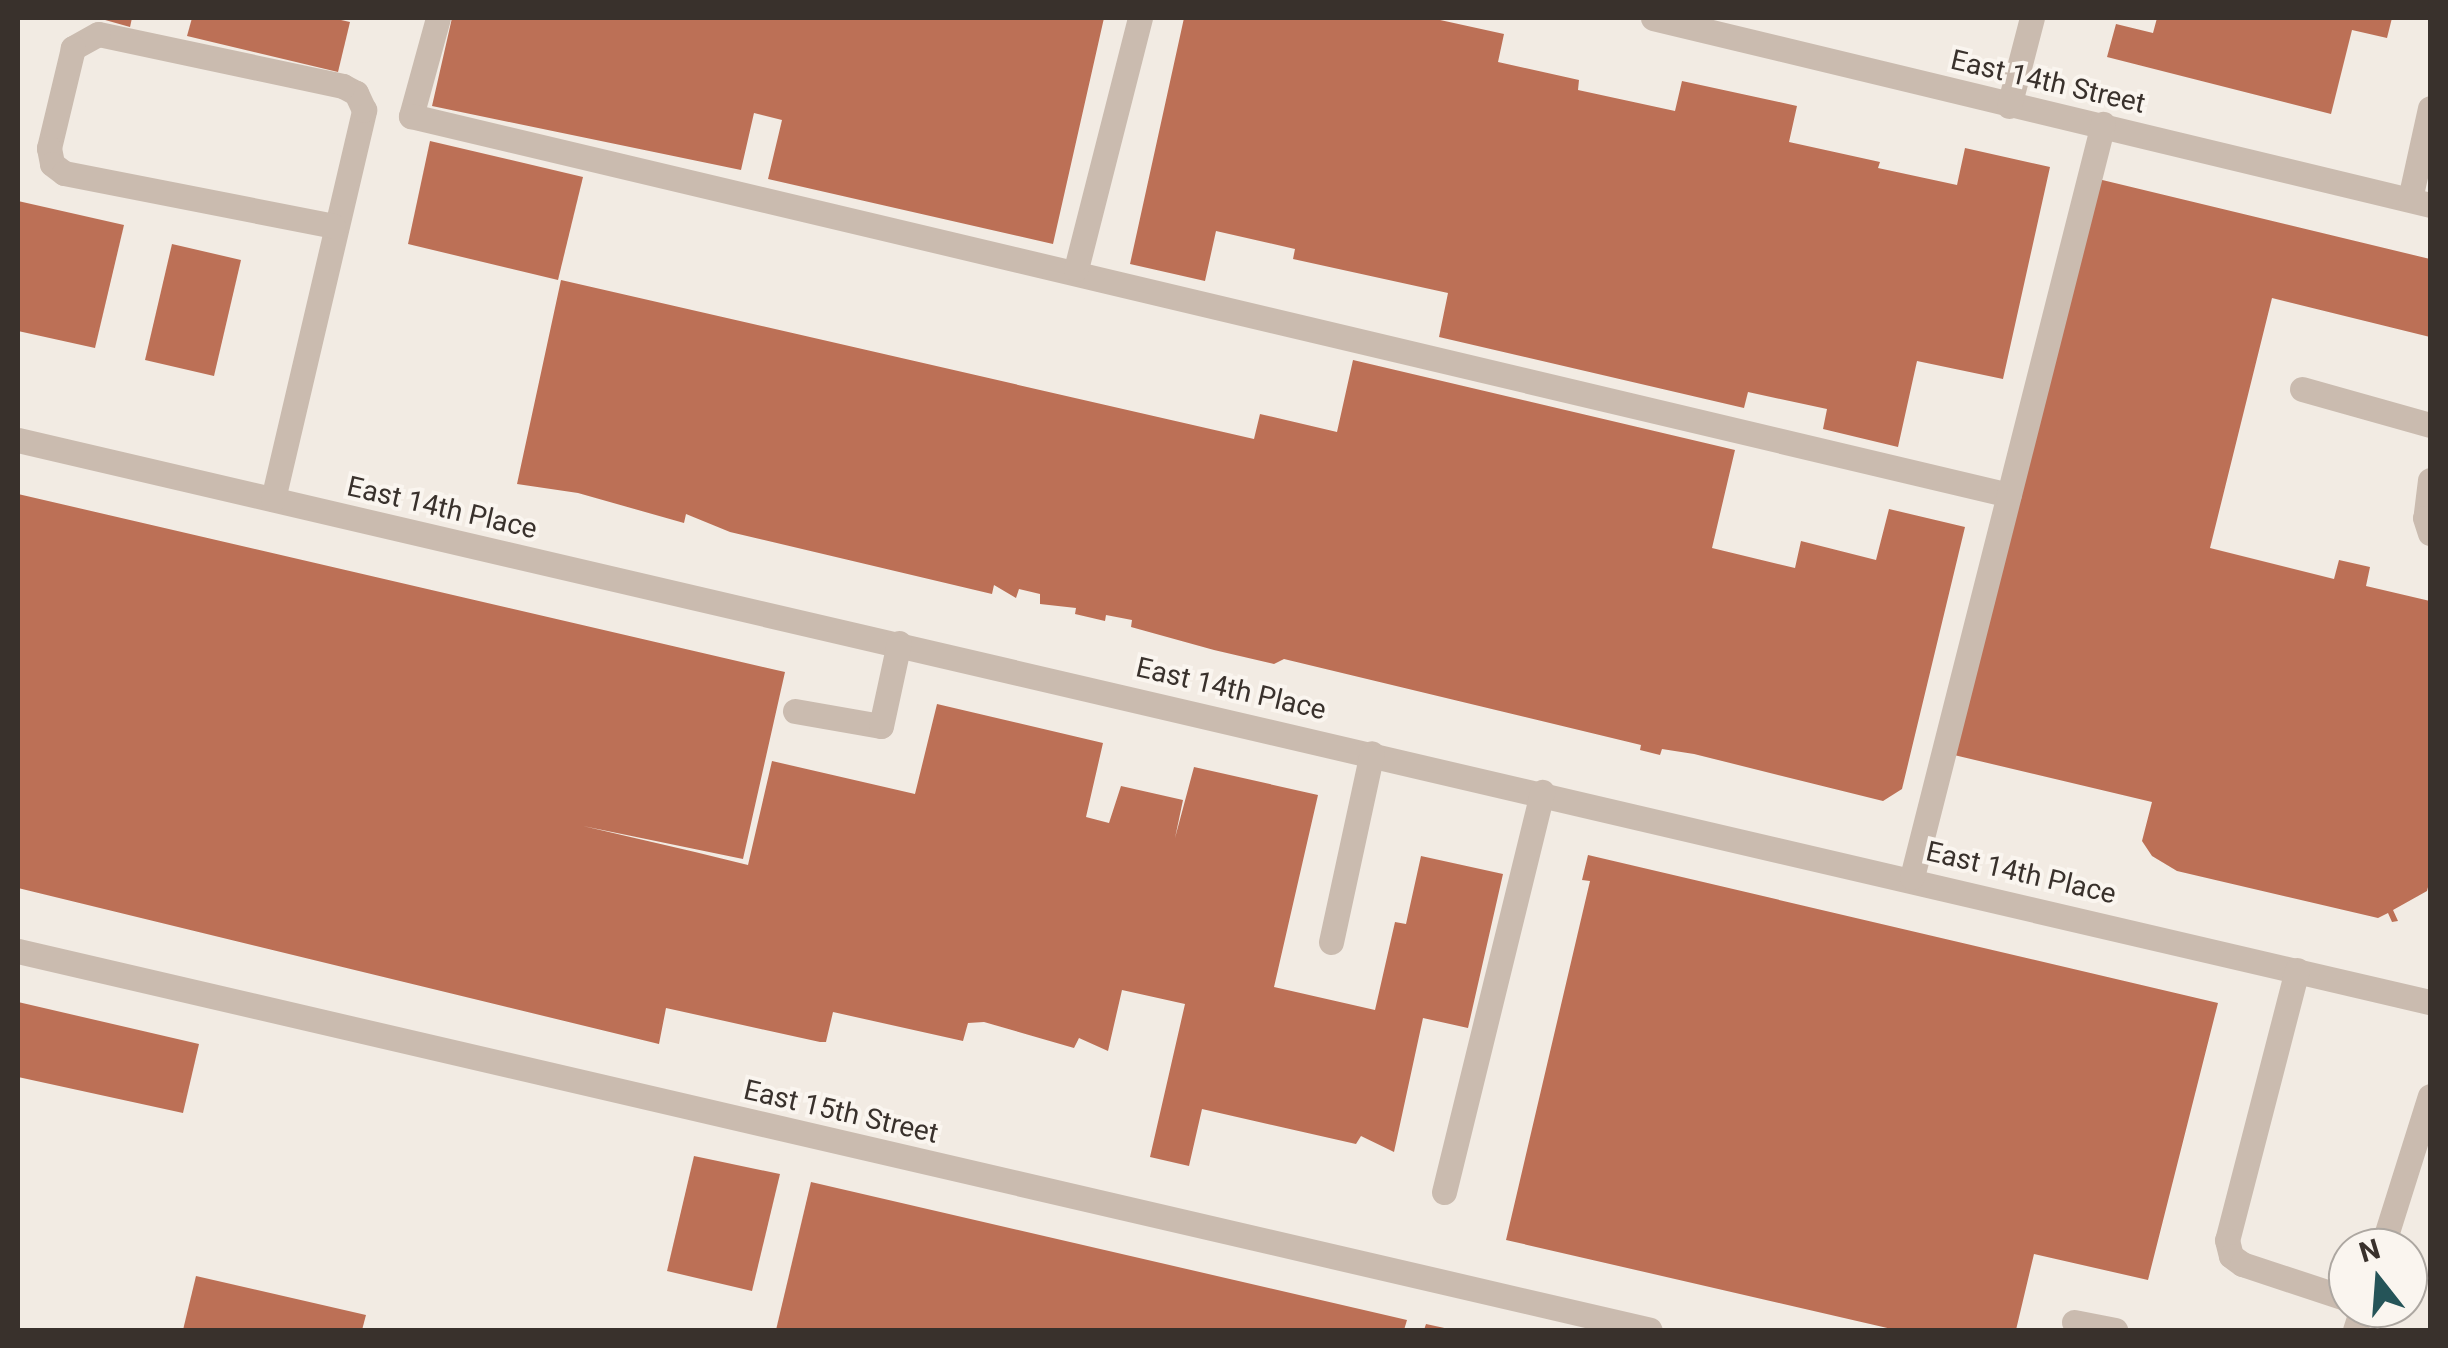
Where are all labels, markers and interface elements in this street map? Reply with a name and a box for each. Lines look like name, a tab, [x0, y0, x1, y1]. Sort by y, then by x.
street label: East 14th Street	[1947, 43, 2149, 121]
street label: East 14th Place	[344, 470, 540, 546]
street label: East 14th Place	[1133, 651, 1329, 727]
street label: East 14th Place	[1923, 835, 2119, 911]
street label: East 15th Street	[740, 1073, 942, 1151]
north arrow	[2328, 1228, 2428, 1328]
text: N	[2355, 1232, 2384, 1269]

